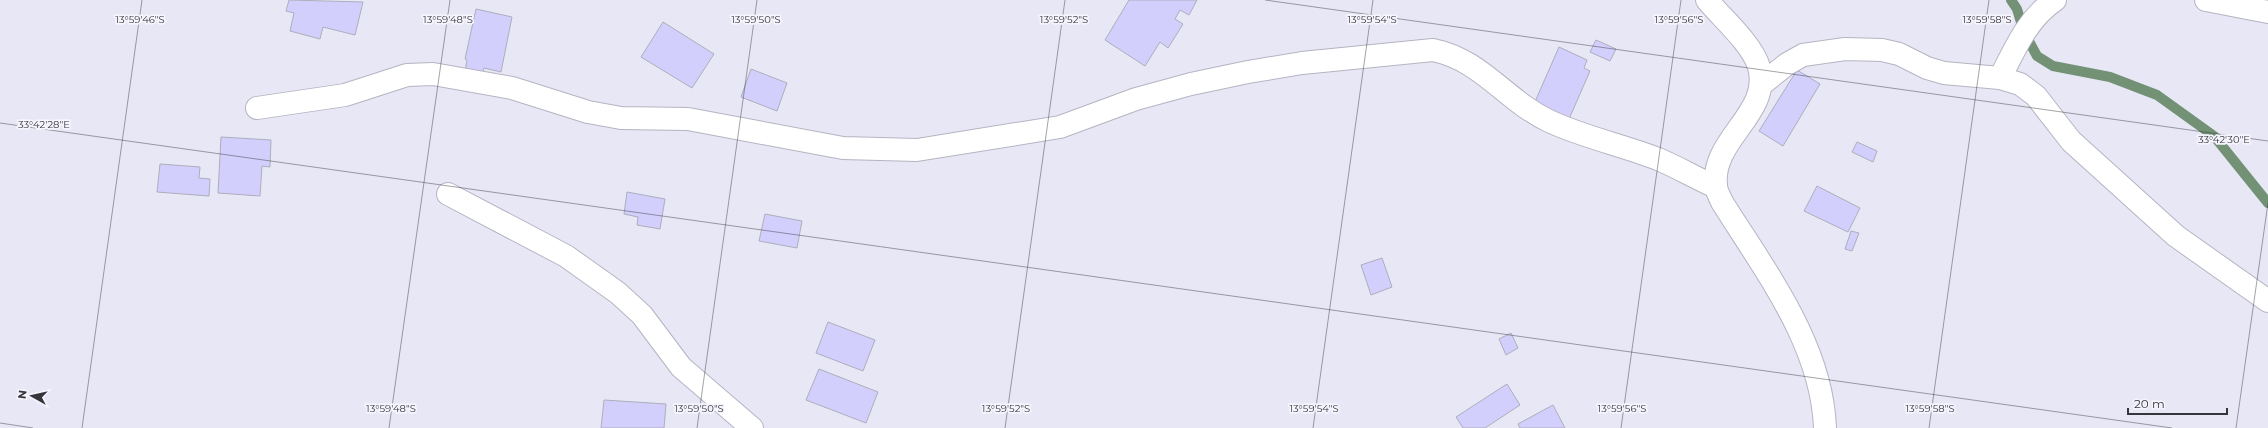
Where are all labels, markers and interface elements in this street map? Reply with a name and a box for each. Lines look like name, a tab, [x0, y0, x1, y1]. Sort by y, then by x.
text: 13°59'46"S	[115, 13, 165, 26]
text: 13°59'48"S	[423, 13, 473, 26]
text: 13°59'50"S	[731, 13, 781, 26]
text: 13°59'52"S	[1040, 13, 1088, 26]
text: 13°59'54"S	[1347, 13, 1397, 26]
text: 13°59'56"S	[1655, 13, 1703, 26]
text: 13°59'58"S	[1962, 13, 2012, 26]
text: 33°42'28"E	[18, 118, 70, 131]
text: 33°42'30"E	[2198, 133, 2250, 146]
north arrow	[12, 376, 52, 416]
text: N	[15, 389, 30, 400]
scale bar	[2128, 390, 2227, 416]
text: 20 m	[2134, 396, 2165, 411]
text: 13°59'48"S	[366, 402, 416, 415]
text: 13°59'50"S	[674, 402, 724, 415]
text: 13°59'52"S	[982, 402, 1030, 415]
text: 13°59'54"S	[1289, 402, 1339, 415]
text: 13°59'56"S	[1598, 402, 1646, 415]
text: 13°59'58"S	[1905, 402, 1955, 415]

